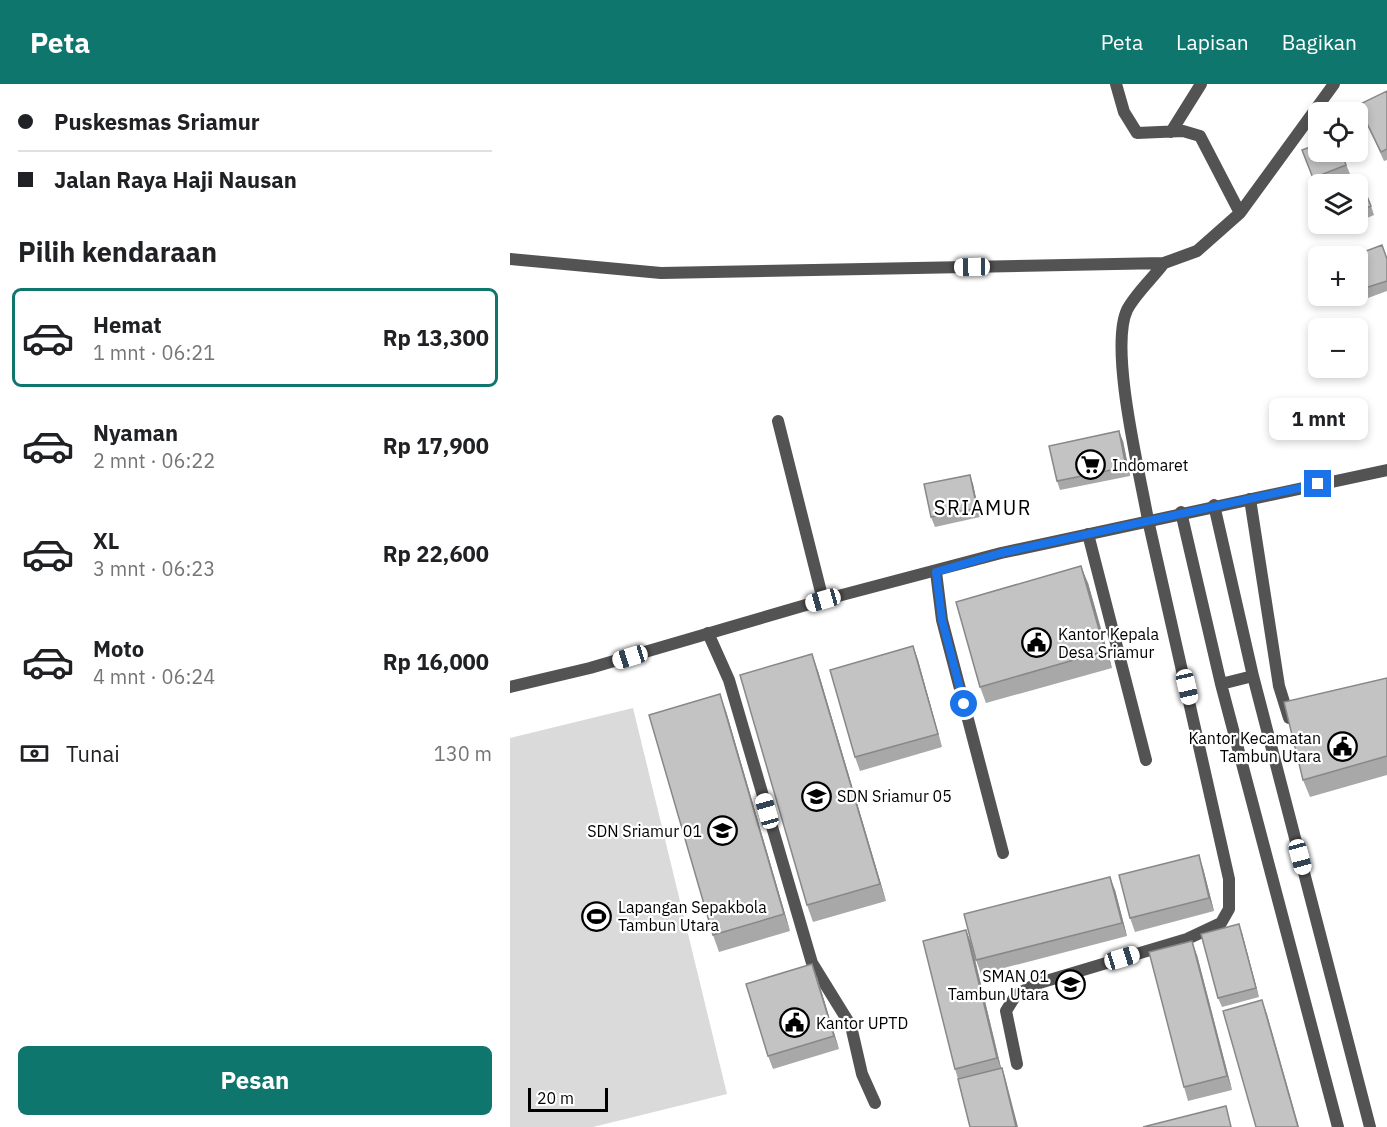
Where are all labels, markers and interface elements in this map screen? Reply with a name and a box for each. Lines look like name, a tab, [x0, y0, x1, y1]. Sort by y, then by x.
text: Peta	[30, 24, 90, 61]
text: Peta	[1101, 28, 1143, 56]
text: Lapisan	[1176, 28, 1249, 56]
text: Bagikan	[1282, 28, 1357, 56]
map controls	[1308, 102, 1368, 378]
button: locate	[1308, 102, 1368, 162]
text: Puskesmas Sriamur	[54, 107, 260, 136]
text: Jalan Raya Haji Nausan	[54, 165, 297, 194]
button: layers	[1308, 174, 1368, 234]
text: Pilih kendaraan	[18, 234, 217, 269]
button: +	[1308, 246, 1368, 306]
car	[954, 258, 990, 276]
text: Hemat	[93, 310, 162, 339]
icon: car	[21, 311, 75, 365]
button: −	[1308, 318, 1368, 378]
text: Rp 13,300	[383, 323, 489, 352]
text: 1 mnt · 06:21	[93, 339, 215, 366]
callout: 1 mnt	[1268, 397, 1368, 439]
text: 1 mnt	[1291, 405, 1346, 432]
text: Nyaman	[93, 418, 178, 447]
icon: car	[21, 419, 75, 473]
text: Rp 17,900	[383, 431, 489, 460]
text: 2 mnt · 06:22	[93, 447, 215, 474]
supermarket icon: Indomaret	[1075, 449, 1107, 481]
place label: Indomaret	[1112, 455, 1188, 475]
route end	[1304, 470, 1331, 497]
district label: SRIAMUR	[934, 494, 1032, 521]
text: XL	[93, 526, 119, 555]
icon: car	[21, 527, 75, 581]
text: Rp 22,600	[383, 539, 489, 568]
text: 3 mnt · 06:23	[93, 555, 215, 582]
car	[803, 586, 843, 614]
place label: Kantor Kepala Desa Sriamur	[1058, 624, 1159, 662]
public building icon: Kantor Kepala Desa Sriamur	[1021, 627, 1053, 659]
text: Moto	[93, 634, 144, 663]
icon: car	[21, 635, 75, 689]
car	[610, 643, 650, 671]
text: Rp 16,000	[383, 647, 489, 676]
text: 4 mnt · 06:24	[93, 663, 215, 690]
car	[1174, 667, 1200, 707]
route start	[950, 690, 977, 717]
place label: Kantor Kecamatan Tambun Utara	[1188, 728, 1321, 766]
public building icon: Kantor Kecamatan Tambun Utara	[1326, 731, 1358, 763]
icon: cash	[18, 737, 51, 770]
text: Tunai	[66, 739, 120, 768]
text: 130 m	[434, 740, 492, 767]
school or university icon: SDN Sriamur 05	[800, 780, 832, 812]
place label: SDN Sriamur 05	[837, 786, 952, 806]
car	[753, 791, 781, 831]
school or university icon: SDN Sriamur 01	[707, 815, 739, 847]
place label: SDN Sriamur 01	[587, 821, 702, 841]
car	[1287, 837, 1313, 877]
place label: Lapangan Sepakbola Tambun Utara	[618, 897, 767, 935]
sports icon: Lapangan Sepakbola Tambun Utara	[581, 900, 613, 932]
car	[1102, 944, 1142, 972]
place label: SMAN 01 Tambun Utara	[948, 966, 1049, 1004]
school or university icon: SMAN 01 Tambun Utara	[1054, 969, 1086, 1001]
public building icon: Kantor UPTD	[779, 1007, 811, 1039]
place label: Kantor UPTD	[816, 1013, 908, 1033]
button: Pesan	[18, 1046, 492, 1115]
scale bar	[528, 1085, 608, 1112]
text: 20 m	[537, 1088, 574, 1108]

